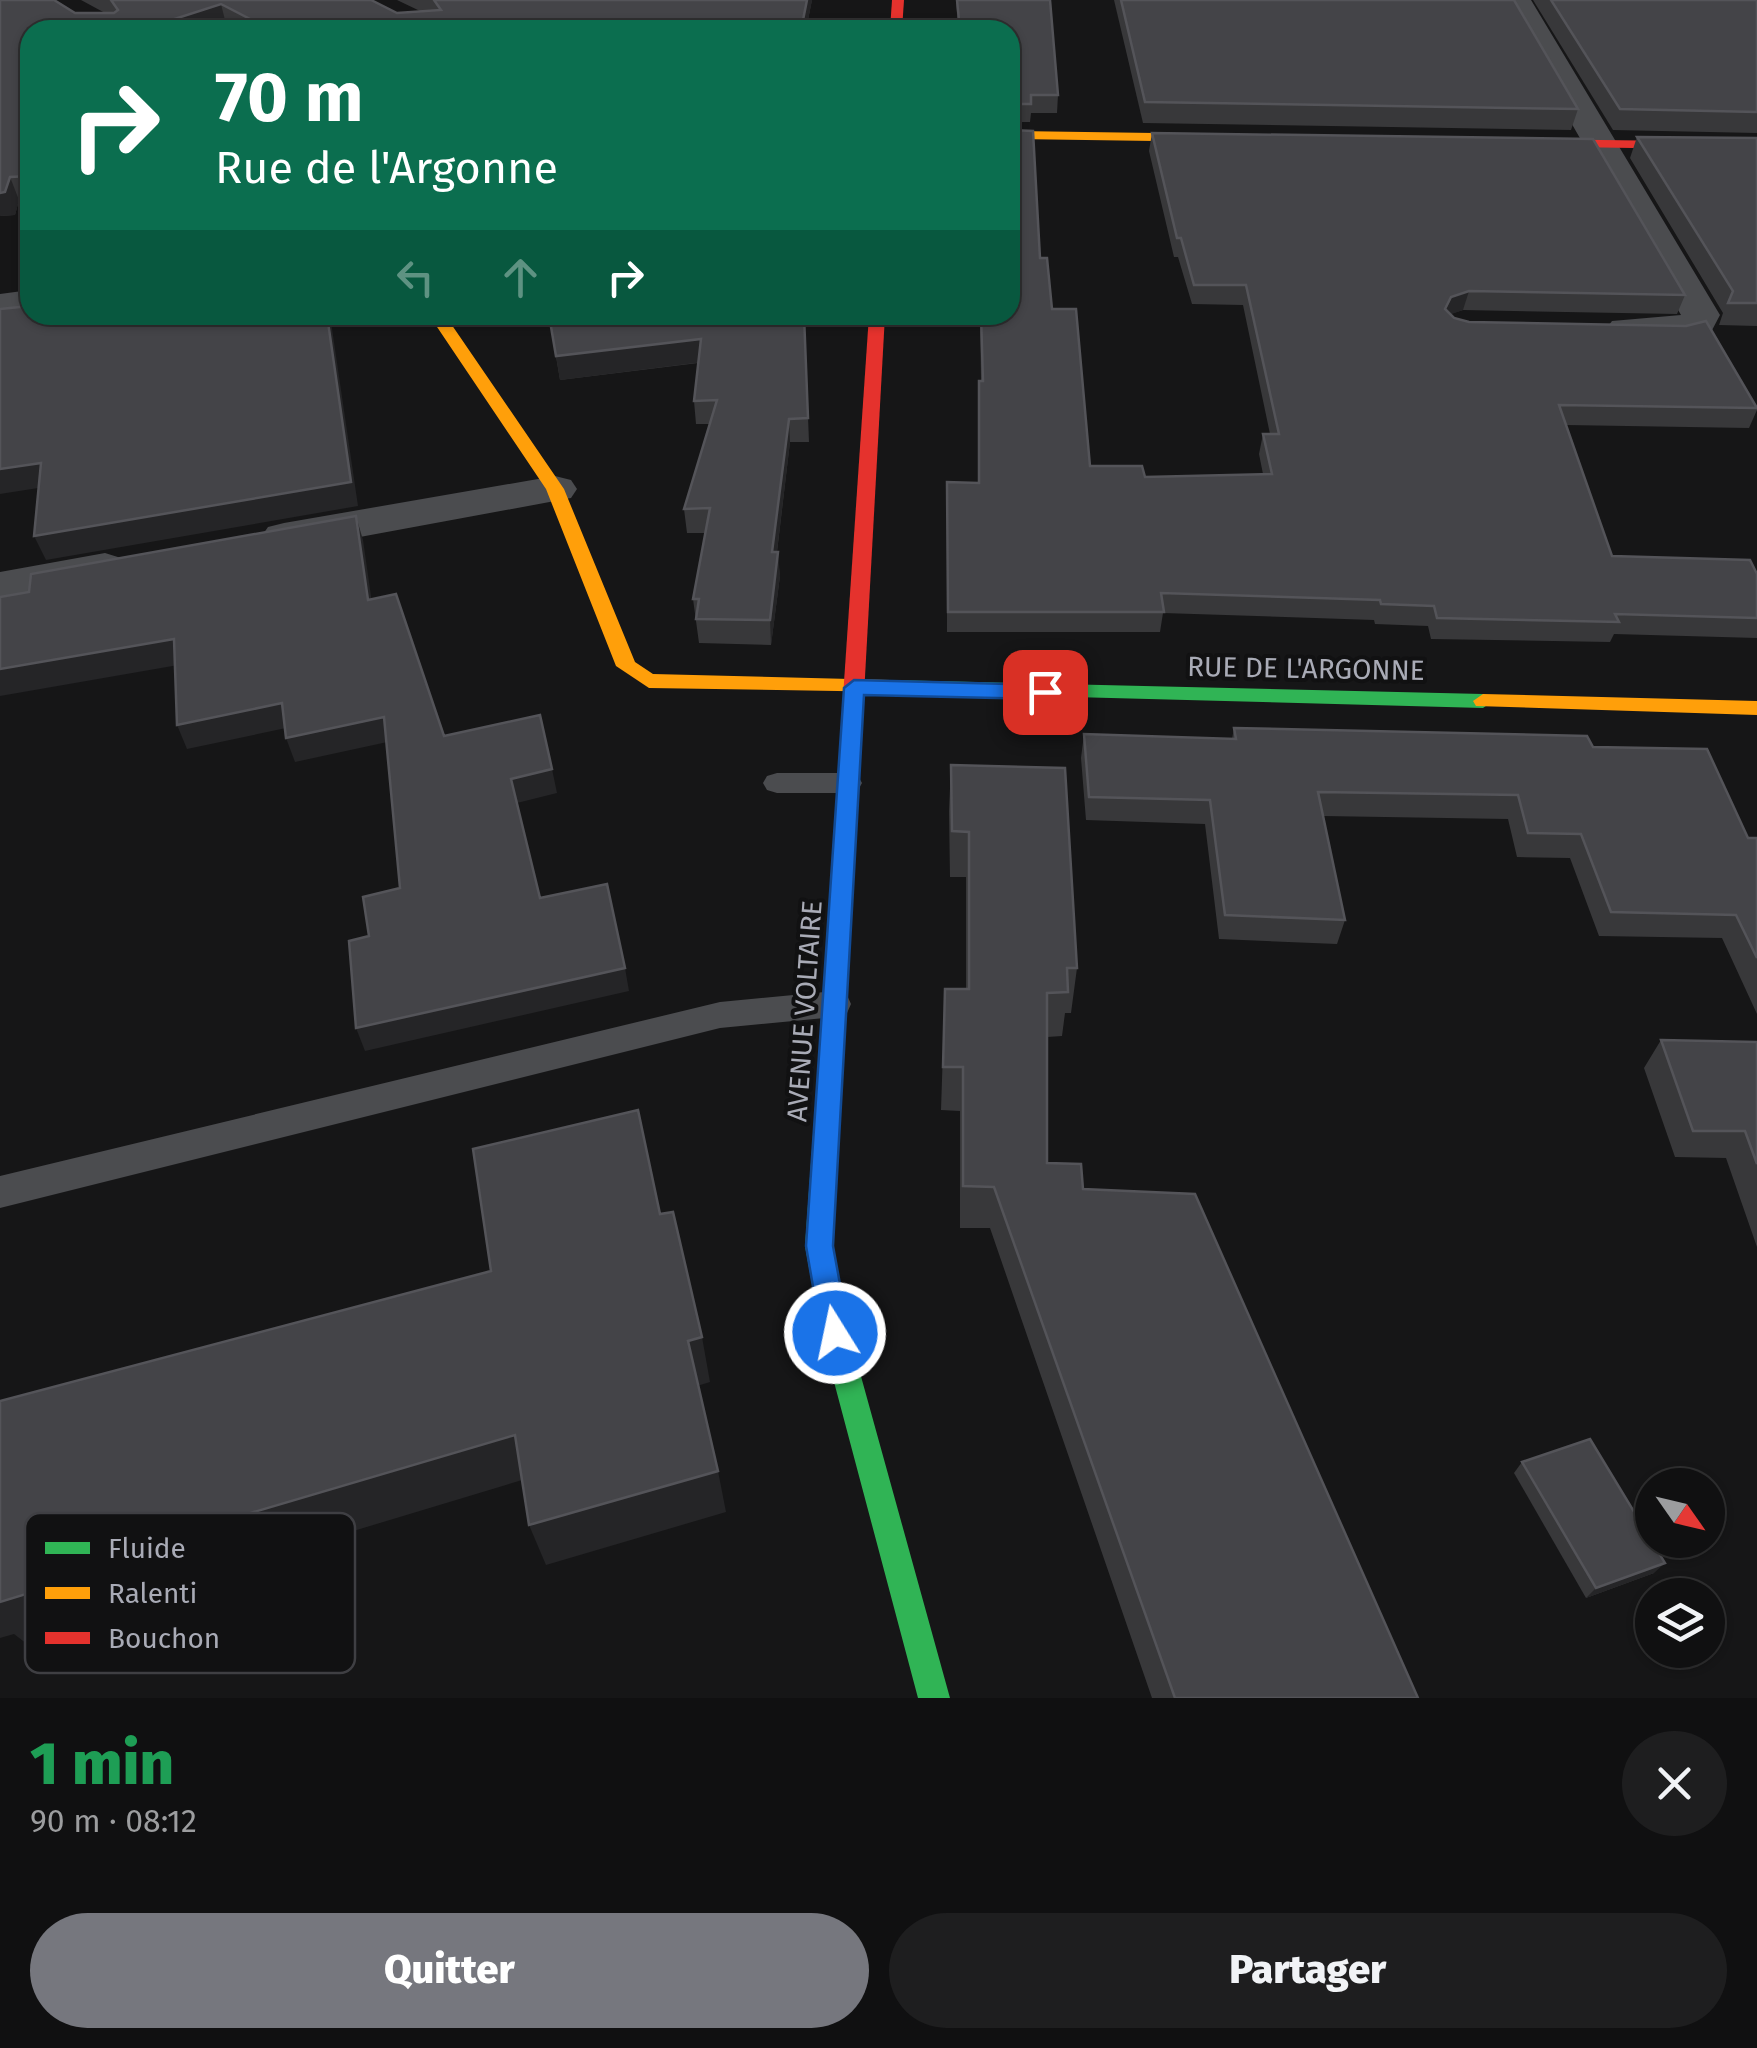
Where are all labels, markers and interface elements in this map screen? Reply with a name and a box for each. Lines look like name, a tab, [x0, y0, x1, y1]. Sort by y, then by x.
text: 70 m	[215, 56, 364, 140]
icon: right	[50, 60, 180, 190]
text: Rue de l'Argonne	[215, 141, 558, 195]
icon: left	[388, 250, 443, 305]
icon: ahead	[493, 250, 548, 305]
icon: right	[598, 250, 653, 305]
pin	[1003, 650, 1088, 735]
street label: RUE DE L'ARGONNE	[1187, 650, 1425, 687]
icon: arrive	[1018, 665, 1073, 720]
street label: AVENUE VOLTAIRE	[780, 899, 829, 1123]
position arrow	[783, 1281, 887, 1385]
north arrow	[1635, 1468, 1725, 1558]
map controls	[1635, 1468, 1725, 1668]
legend	[25, 1513, 355, 1673]
text: Fluide	[108, 1532, 186, 1565]
text: Ralenti	[108, 1577, 197, 1610]
button: layers	[1635, 1578, 1725, 1668]
text: Bouchon	[108, 1622, 220, 1655]
text: 1 min	[30, 1728, 174, 1800]
button: close	[1622, 1731, 1727, 1836]
text: 90 m · 08:12	[30, 1802, 197, 1840]
button: Quitter	[30, 1913, 869, 2028]
button: Partager	[889, 1913, 1727, 2028]

